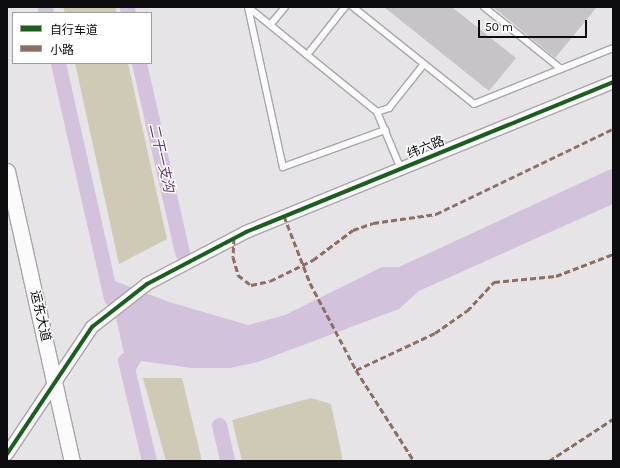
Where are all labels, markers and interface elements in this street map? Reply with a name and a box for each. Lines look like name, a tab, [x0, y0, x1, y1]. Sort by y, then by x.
legend	[12, 12, 152, 64]
scale bar	[480, 12, 589, 38]
text: 50 m	[485, 20, 513, 34]
text: 自行车道	[50, 23, 98, 37]
text: 小路	[50, 43, 74, 57]
water label: 二干一支沟	[145, 122, 177, 194]
street label: 纬六路	[405, 133, 447, 163]
street label: 运东大道	[27, 289, 53, 343]

